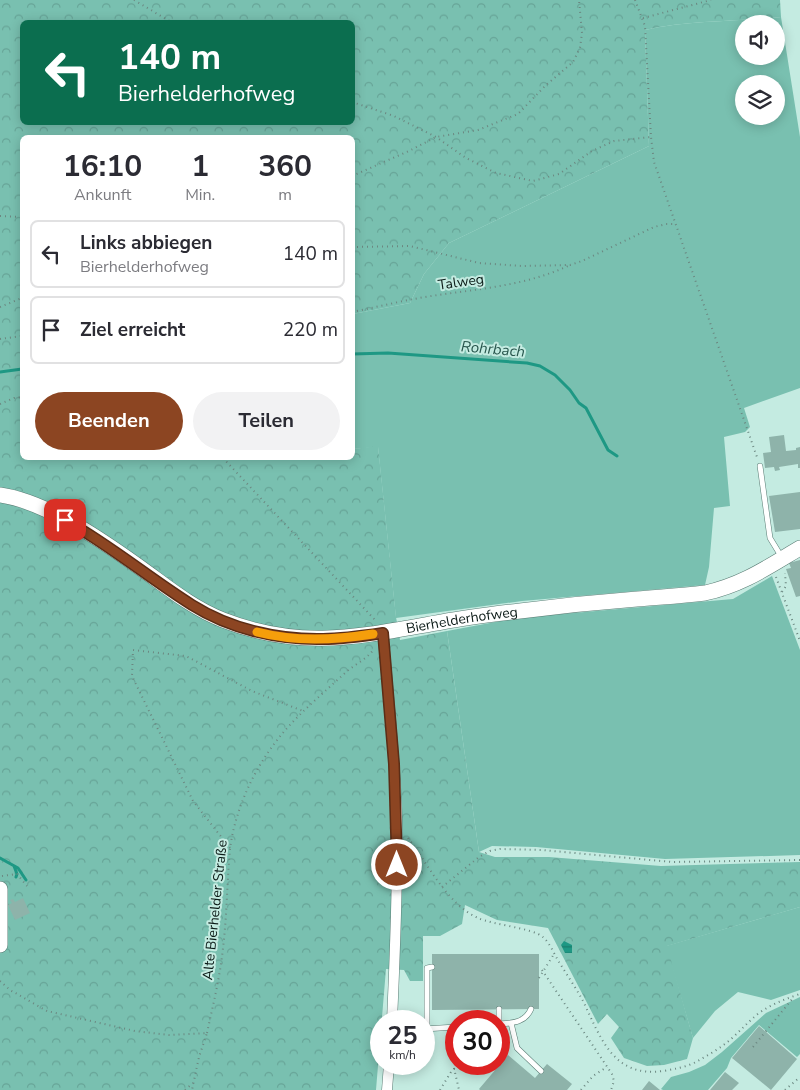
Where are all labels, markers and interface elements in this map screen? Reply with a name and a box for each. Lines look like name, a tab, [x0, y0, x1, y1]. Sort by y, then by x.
map controls	[735, 15, 785, 125]
button: sound	[735, 15, 785, 65]
text: 140 m	[118, 34, 221, 81]
icon: left	[35, 40, 100, 105]
button: layers	[735, 75, 785, 125]
text: Bierhelderhofweg	[118, 79, 295, 109]
text: 16:10	[63, 146, 142, 187]
text: 1	[191, 146, 209, 187]
text: 360	[258, 146, 312, 187]
text: Ankunft	[74, 184, 131, 206]
text: Min.	[185, 184, 215, 206]
text: m	[278, 184, 292, 206]
text: Links abbiegen	[80, 230, 212, 256]
icon: left	[37, 240, 65, 268]
text: 140 m	[283, 241, 338, 267]
text: Bierhelderhofweg	[80, 256, 209, 278]
street label: Talweg	[437, 269, 485, 295]
icon: arrive	[37, 316, 65, 344]
text: Ziel erreicht	[80, 317, 185, 343]
text: 220 m	[283, 317, 338, 343]
water label: Rohrbach	[460, 336, 526, 362]
button: Beenden	[35, 392, 183, 450]
button: Teilen	[193, 392, 340, 450]
pin	[44, 499, 86, 541]
icon: arrive	[51, 506, 79, 534]
street label: Bierhelderhofweg	[404, 602, 519, 638]
position arrow	[370, 838, 422, 890]
street label: Alte Bierhelder Straße	[198, 839, 232, 981]
speed limit sign: 30	[445, 1010, 510, 1075]
text: 25	[387, 1019, 418, 1053]
text: km/h	[389, 1047, 416, 1063]

